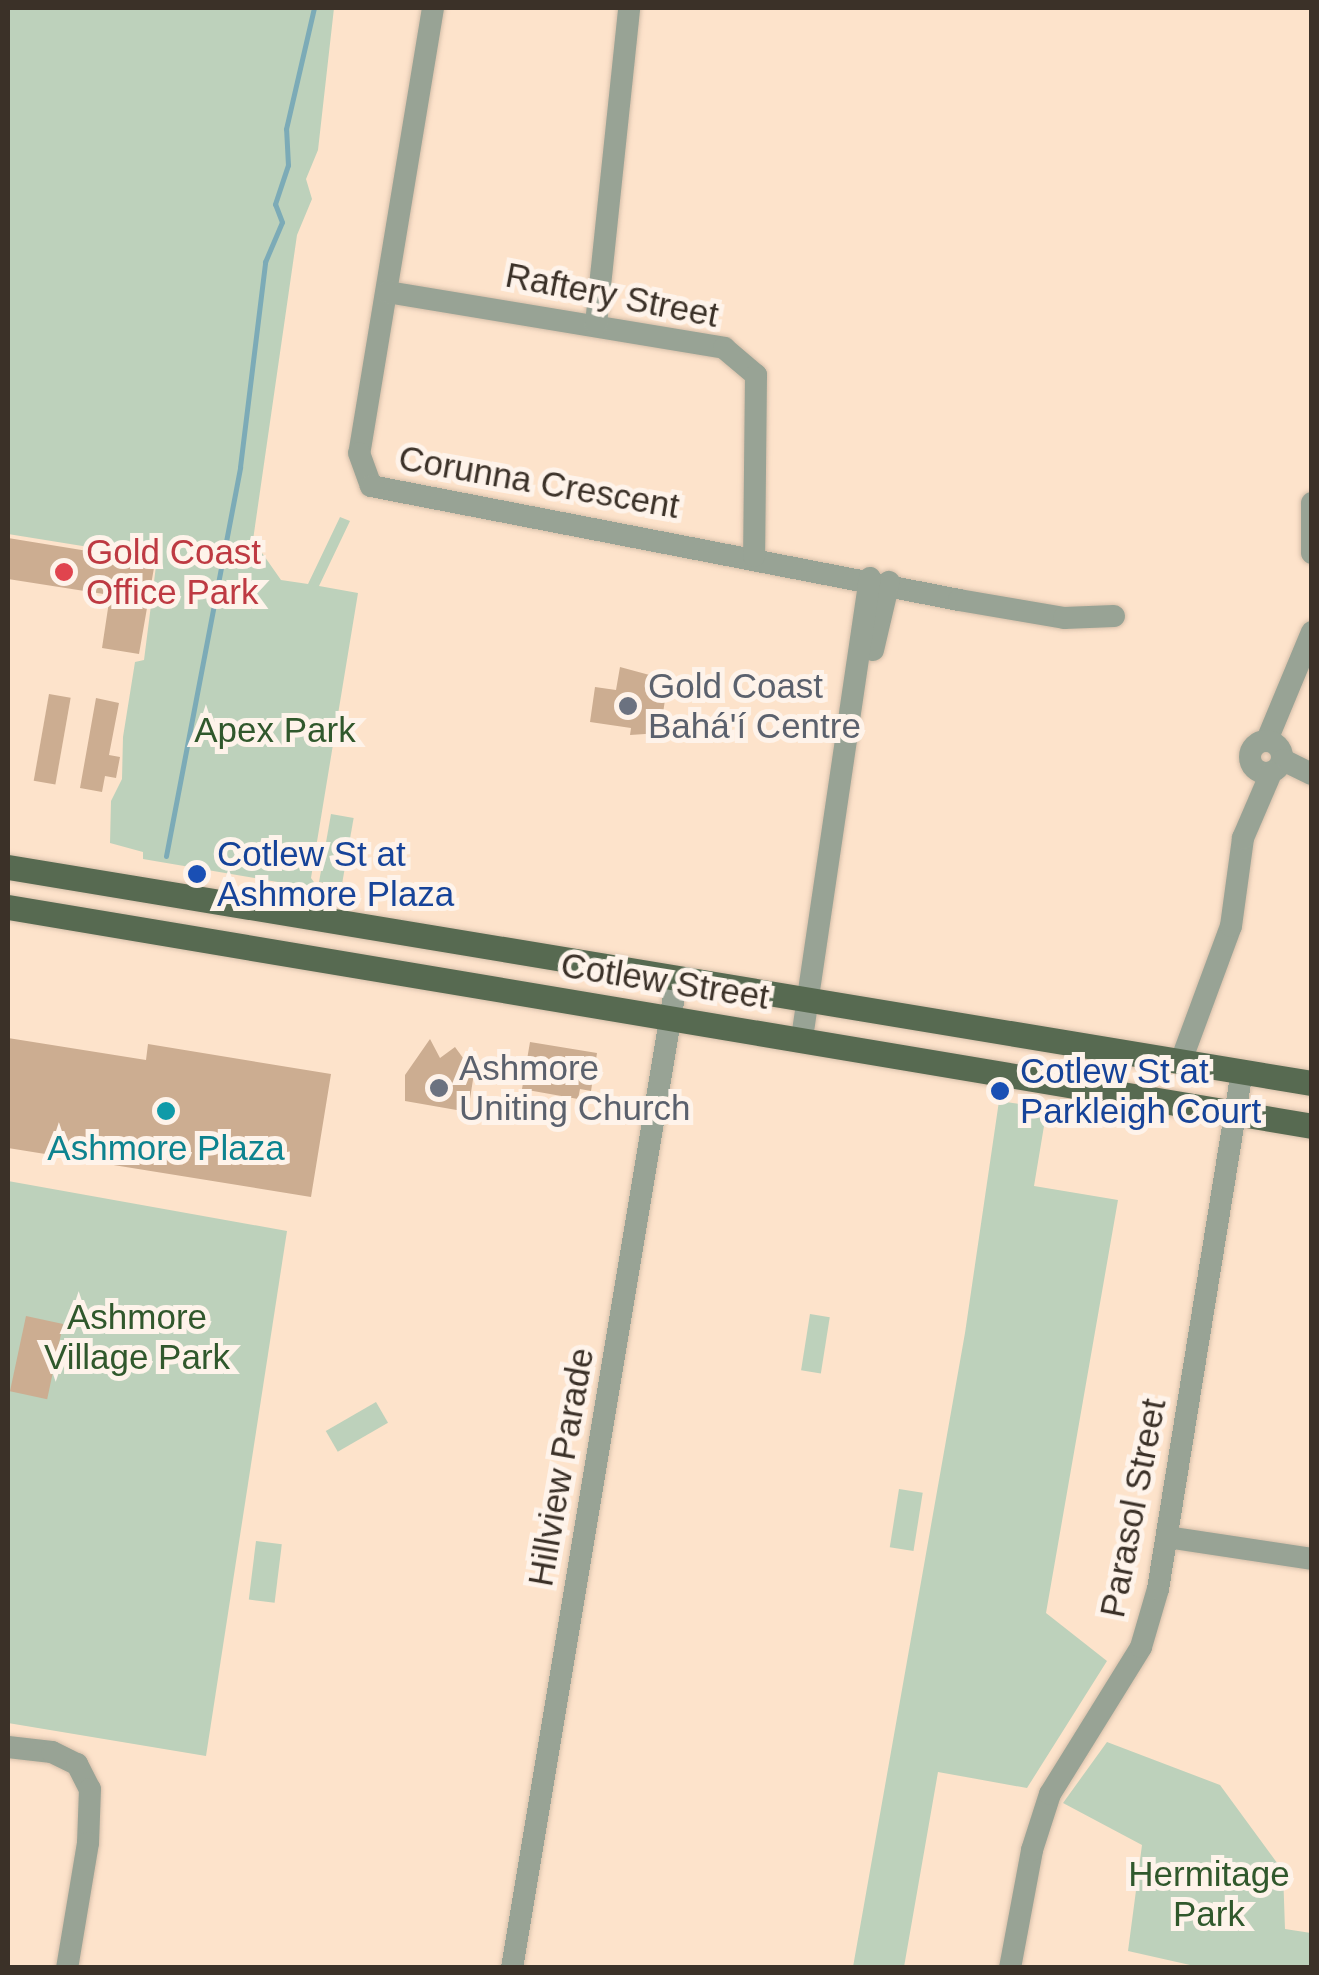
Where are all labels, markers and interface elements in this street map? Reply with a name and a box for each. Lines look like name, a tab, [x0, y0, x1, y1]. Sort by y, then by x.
street label: Raftery Street	[502, 254, 722, 336]
street label: Corunna Crescent	[395, 437, 683, 527]
place label: Gold Coast Office Park	[86, 531, 261, 613]
marker: Gold Coast Office Park	[51, 559, 77, 585]
place label: Gold Coast Bahá'í Centre	[648, 665, 861, 747]
marker: Gold Coast Bahá'í Centre	[617, 695, 639, 717]
park label: Apex Park	[194, 709, 356, 751]
place label: Cotlew St at Ashmore Plaza	[217, 833, 454, 915]
marker: Cotlew St at Ashmore Plaza	[186, 863, 208, 885]
street label: Cotlew Street	[558, 944, 772, 1018]
place label: Ashmore Uniting Church	[459, 1047, 690, 1129]
place label: Cotlew St at Parkleigh Court	[1020, 1050, 1261, 1132]
marker: Ashmore Uniting Church	[428, 1077, 450, 1099]
marker: Cotlew St at Parkleigh Court	[989, 1080, 1011, 1102]
marker: Ashmore Plaza	[155, 1100, 177, 1122]
place label: Ashmore Plaza	[47, 1127, 285, 1169]
park label: Ashmore Village Park	[44, 1296, 230, 1378]
street label: Hillview Parade	[519, 1345, 603, 1589]
street label: Parasol Street	[1091, 1395, 1175, 1621]
park label: Hermitage Park	[1128, 1853, 1290, 1935]

